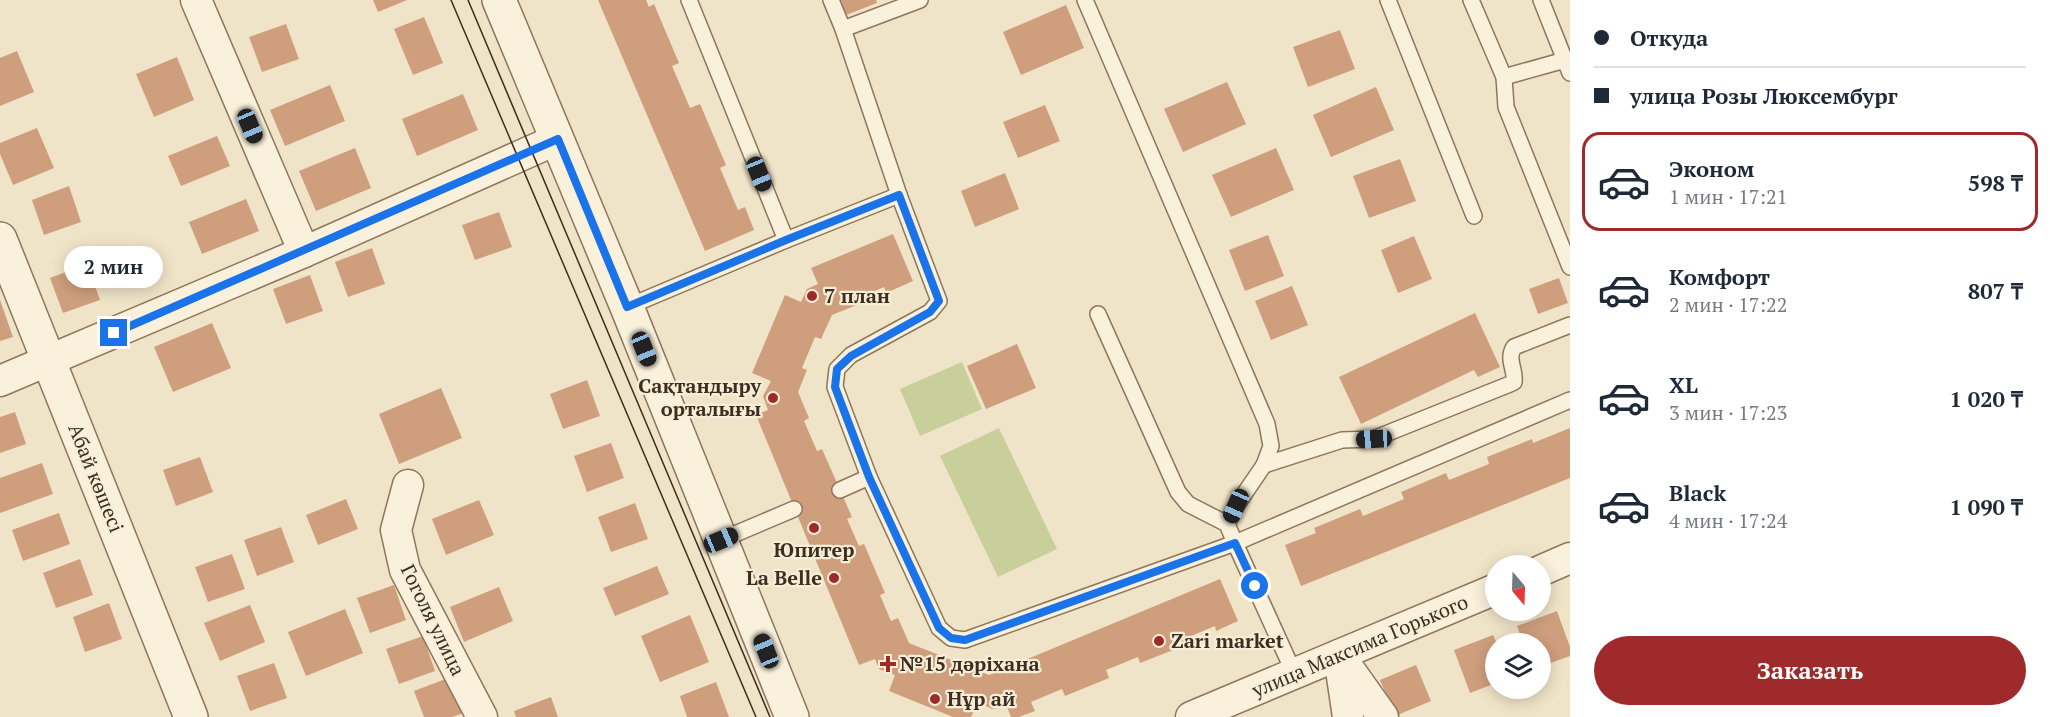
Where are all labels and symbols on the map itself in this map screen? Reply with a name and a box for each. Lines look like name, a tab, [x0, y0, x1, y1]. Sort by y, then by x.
car	[235, 106, 265, 146]
car	[744, 154, 774, 194]
callout: 2 мин	[64, 246, 164, 288]
place label: 7 план	[824, 282, 890, 309]
marker: 7 план	[805, 289, 819, 303]
route end	[100, 319, 127, 346]
car	[629, 329, 659, 369]
place label: Сақтандыру орталығы	[638, 372, 761, 422]
marker: Сақтандыру орталығы	[766, 391, 780, 405]
street label: Абай көшесі	[62, 419, 131, 536]
car	[1356, 429, 1392, 449]
car	[1220, 486, 1252, 526]
marker: Юпитер	[807, 521, 821, 535]
car	[701, 525, 741, 555]
place label: Юпитер	[774, 536, 854, 563]
north arrow	[1485, 555, 1551, 621]
street label: Гоголя улица	[395, 560, 472, 680]
place label: La Belle	[746, 564, 822, 591]
marker: La Belle	[827, 571, 841, 585]
route start	[1241, 572, 1268, 599]
street label: улица Максима Горького	[1247, 588, 1472, 704]
place label: Zari market	[1171, 627, 1284, 654]
car	[751, 631, 781, 671]
marker: Zari market	[1152, 634, 1166, 648]
place label: №15 дәріхана	[900, 650, 1040, 677]
marker: №15 дәріхана	[881, 657, 895, 671]
place label: Нұр ай	[947, 685, 1015, 712]
marker: Нұр ай	[928, 692, 942, 706]

